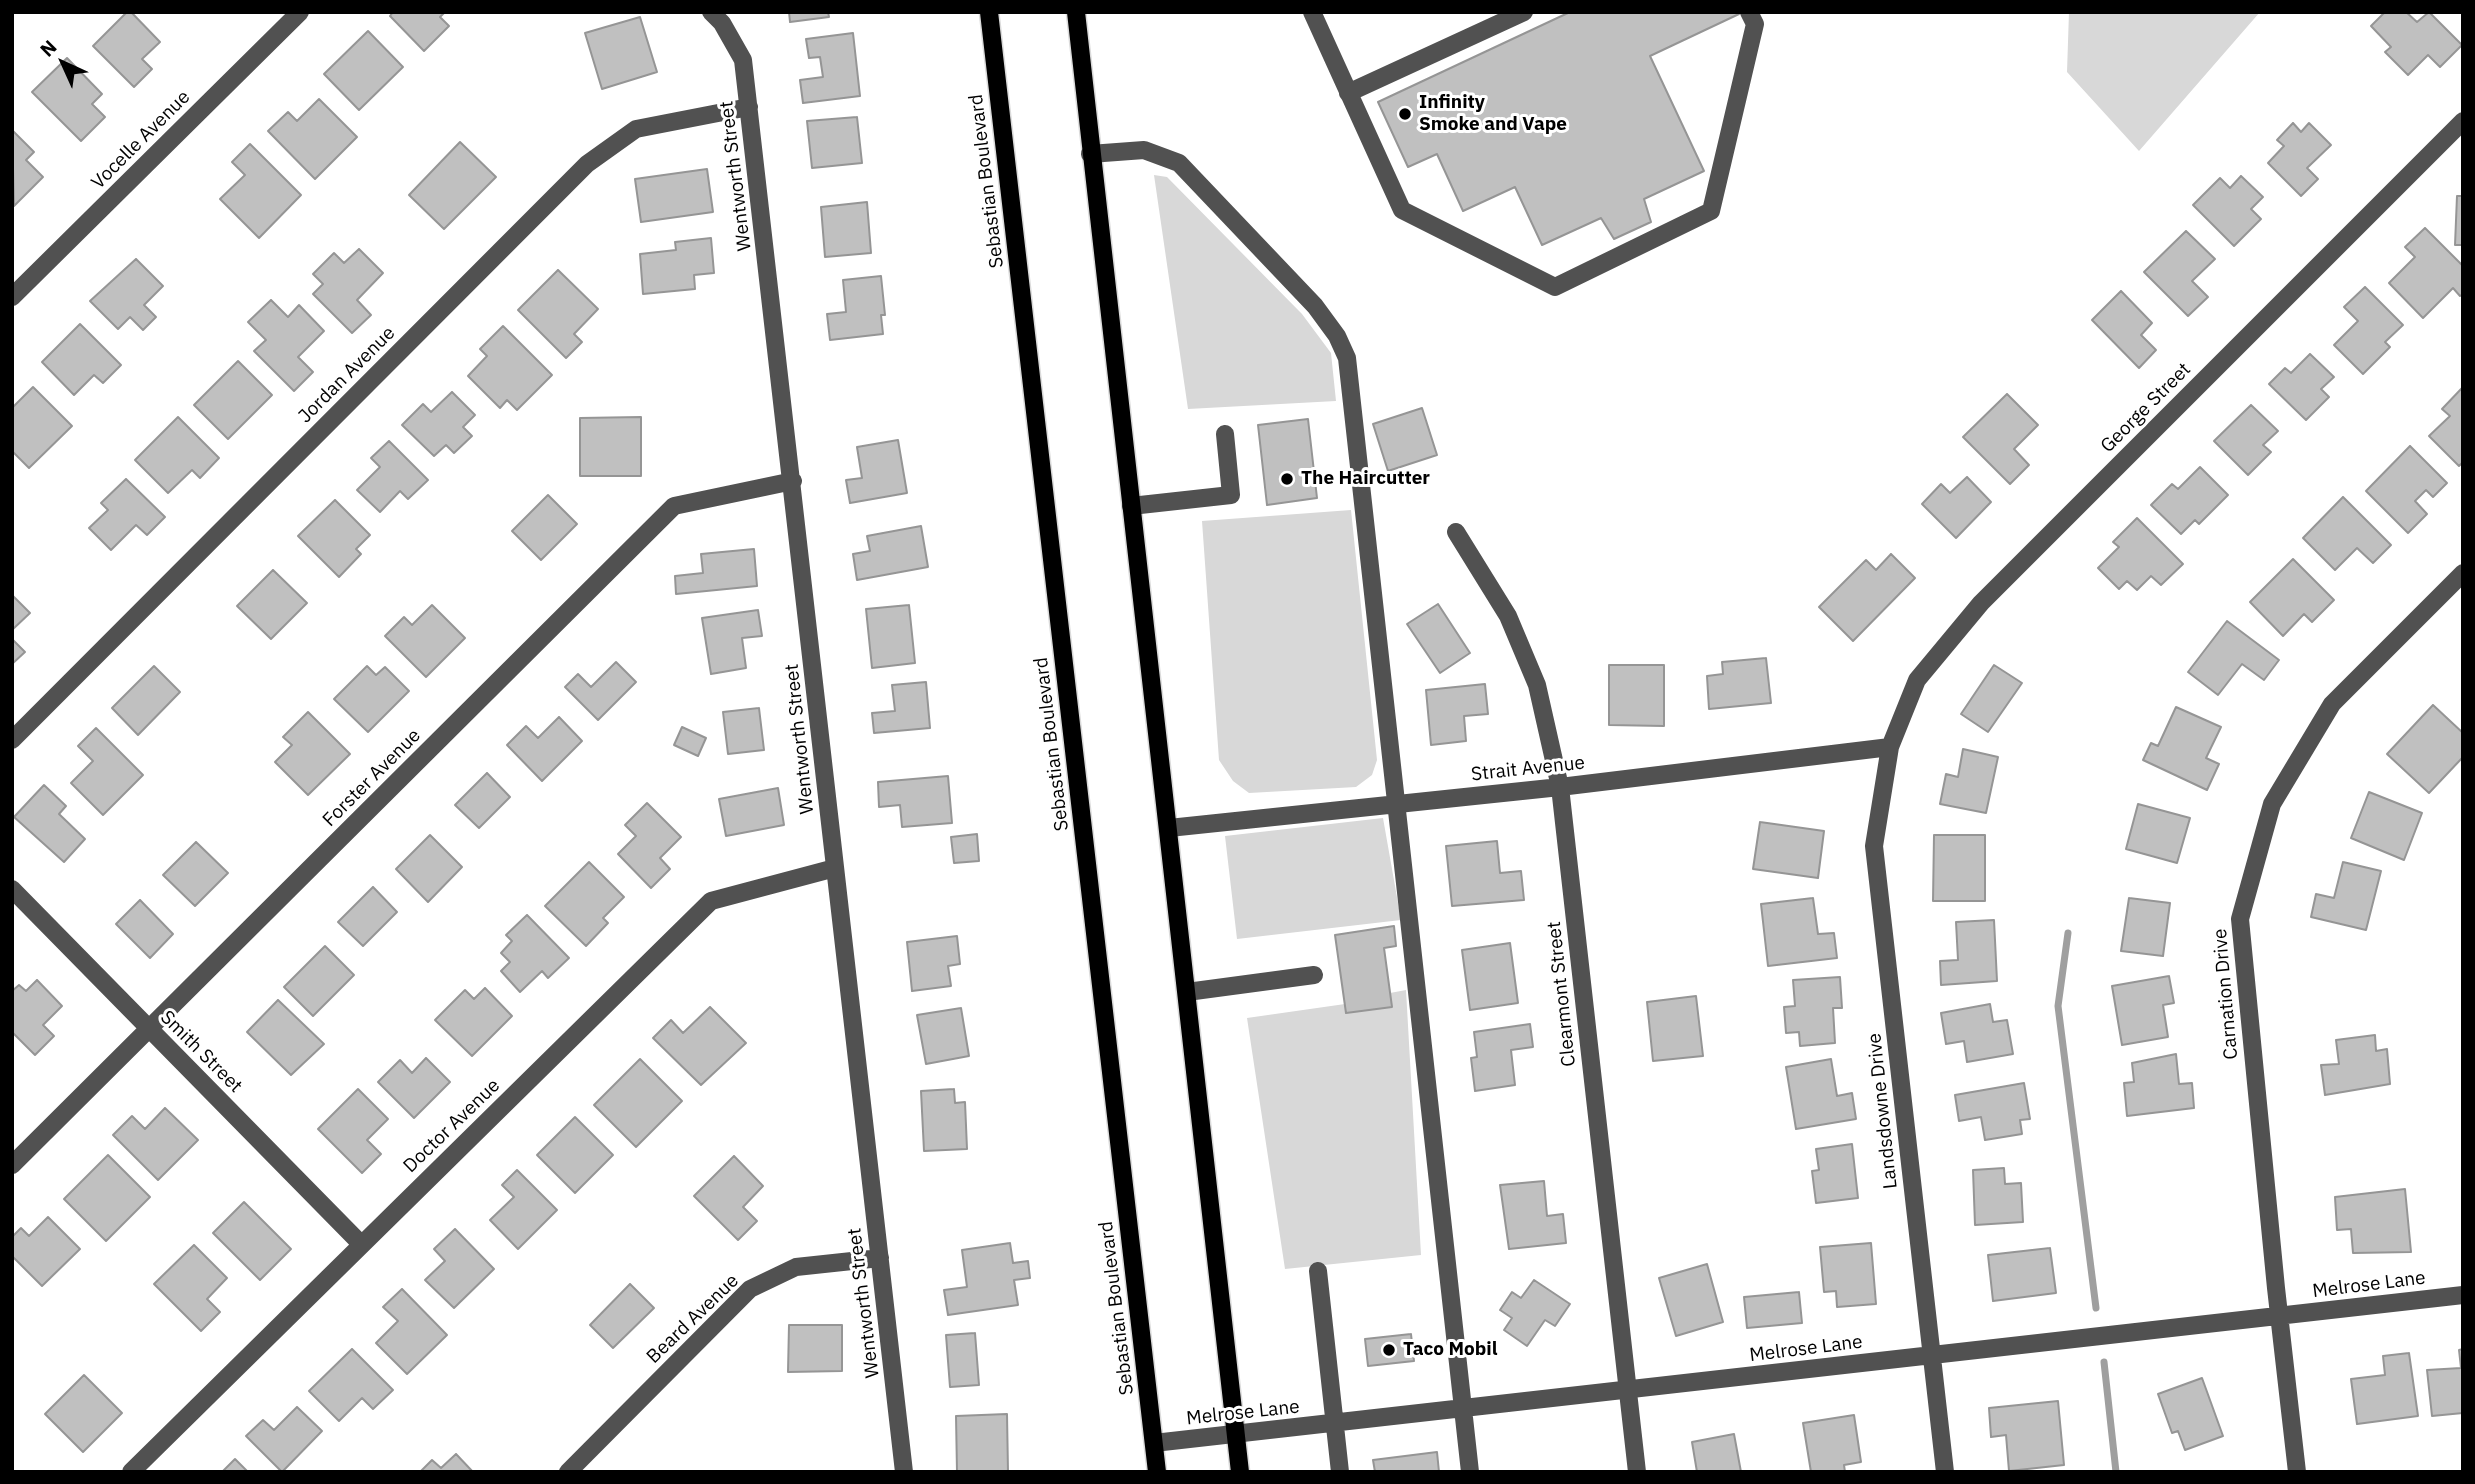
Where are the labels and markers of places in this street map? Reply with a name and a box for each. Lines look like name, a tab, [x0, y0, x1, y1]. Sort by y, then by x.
place label: Infinity Smoke and Vape	[1419, 92, 1567, 136]
marker: Infinity Smoke and Vape	[1397, 106, 1413, 122]
place label: The Haircutter	[1301, 468, 1430, 490]
marker: The Haircutter	[1279, 471, 1295, 487]
place label: Taco Mobil	[1403, 1339, 1498, 1361]
marker: Taco Mobil	[1381, 1342, 1397, 1358]

